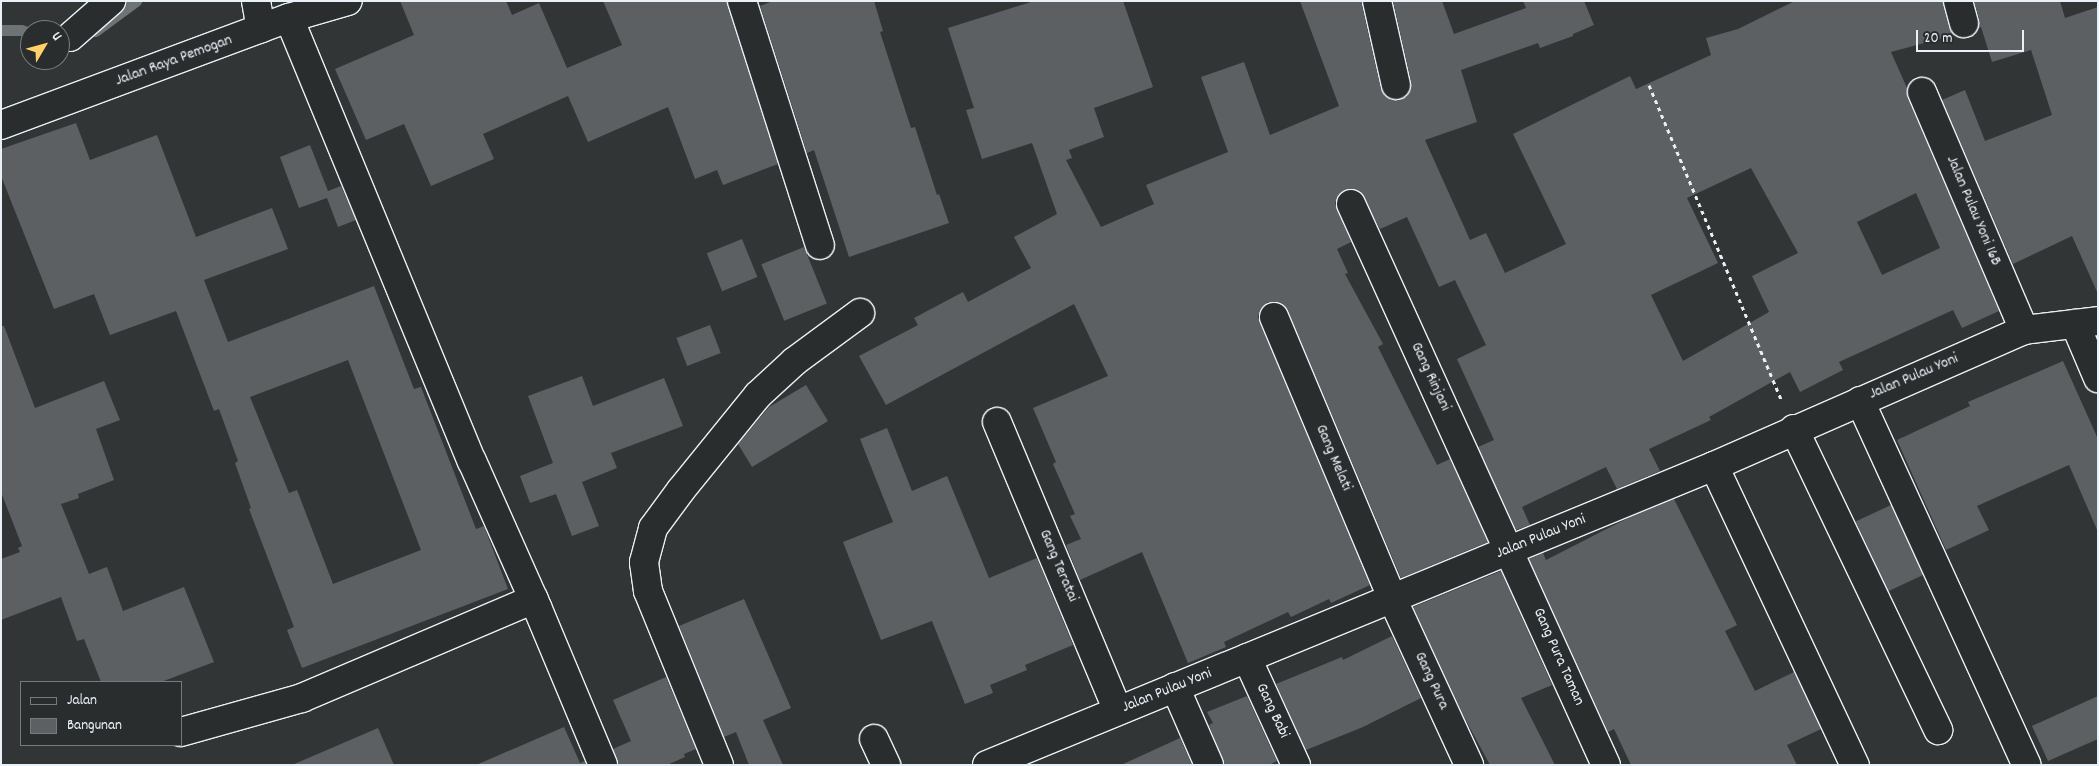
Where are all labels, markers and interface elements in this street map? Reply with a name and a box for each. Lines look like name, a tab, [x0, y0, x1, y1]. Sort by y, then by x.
north arrow	[20, 20, 70, 70]
scale bar	[1919, 20, 2026, 52]
text: U	[46, 28, 66, 45]
text: 20 m	[1924, 28, 1952, 50]
street label: Jalan Raya Pemogan	[113, 31, 235, 91]
street label: Jalan Pulau Yoni 16B	[1941, 153, 2005, 269]
street label: Gang Rinjani	[1406, 340, 1454, 414]
street label: Jalan Pulau Yoni	[1867, 350, 1961, 404]
street label: Gang Melati	[1310, 422, 1356, 494]
street label: Jalan Pulau Yoni	[1493, 510, 1589, 564]
street label: Gang Teratai	[1034, 527, 1082, 605]
street label: Gang Pura Taman	[1528, 605, 1588, 709]
street label: Gang Pura	[1409, 649, 1453, 713]
street label: Jalan Pulau Yoni	[1119, 664, 1215, 718]
street label: Gang Babi	[1251, 680, 1293, 742]
legend	[20, 681, 182, 746]
text: Jalan	[67, 690, 97, 712]
text: Bangunan	[67, 715, 122, 737]

